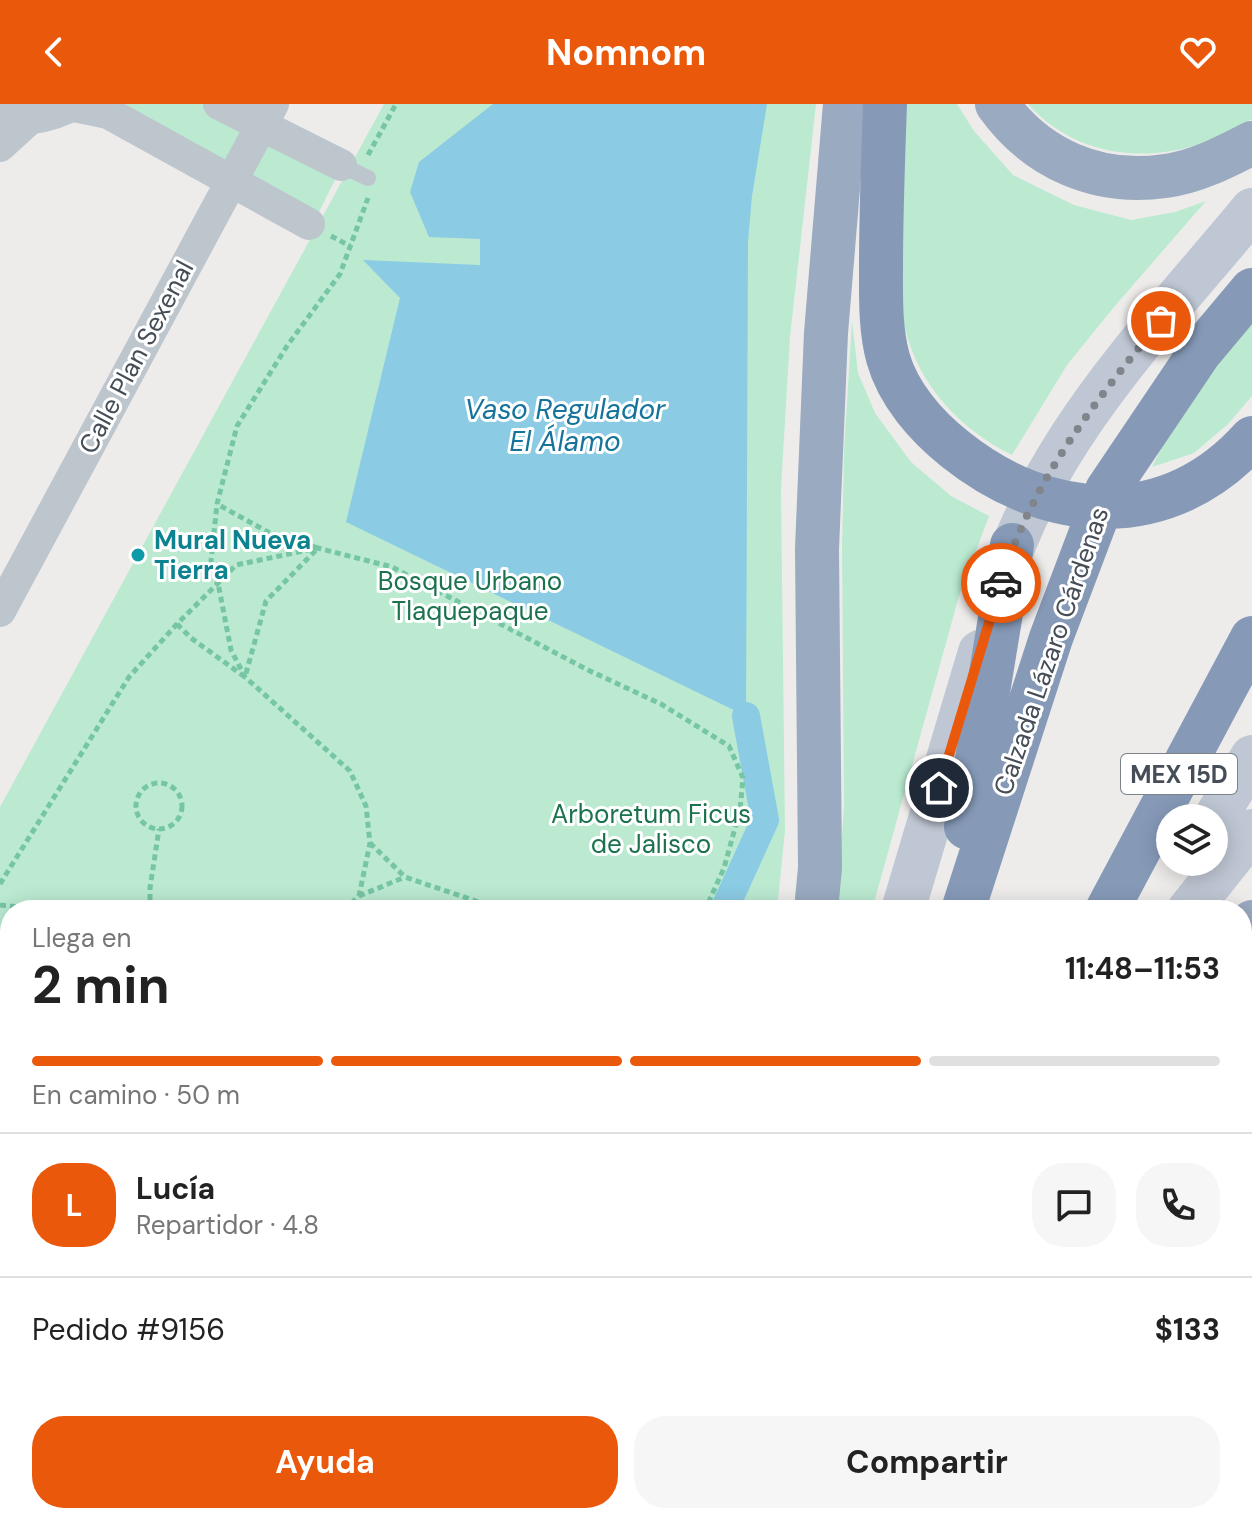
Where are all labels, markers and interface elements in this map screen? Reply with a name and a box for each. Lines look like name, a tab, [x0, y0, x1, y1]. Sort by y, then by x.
text: Nomnom	[546, 29, 706, 76]
icon: back	[32, 30, 76, 74]
icon: heart	[1176, 30, 1220, 74]
street label: Calle Plan Sexenal	[71, 254, 201, 460]
pin	[1127, 287, 1195, 355]
icon: bag	[1139, 299, 1183, 343]
water label: Vaso Regulador El Álamo	[465, 391, 666, 460]
street label: Calzada Lázaro Cárdenas	[986, 502, 1116, 800]
place label: Mural Nueva Tierra	[154, 523, 311, 587]
courier	[961, 543, 1041, 623]
marker: Mural Nueva Tierra	[129, 546, 147, 564]
icon: car	[979, 561, 1023, 605]
park label: Bosque Urbano Tlaquepaque	[378, 564, 562, 628]
pin	[905, 754, 973, 822]
road number: MEX 15D	[1121, 754, 1237, 794]
icon: home	[917, 766, 961, 810]
park label: Arboretum Ficus de Jalisco	[551, 797, 751, 861]
map controls	[1156, 804, 1228, 876]
button: layers	[1156, 804, 1228, 876]
text: Llega en	[32, 921, 131, 955]
text: 11:48–11:53	[1065, 949, 1220, 988]
text: 2 min	[32, 951, 170, 1019]
text: En camino · 50 m	[32, 1078, 240, 1112]
button: chat	[1032, 1163, 1116, 1247]
button: phone	[1136, 1163, 1220, 1247]
text: Lucía	[136, 1169, 215, 1208]
text: L	[66, 1186, 82, 1225]
text: Repartidor · 4.8	[136, 1208, 319, 1242]
text: Pedido #9156	[32, 1310, 225, 1349]
text: $133	[1155, 1310, 1220, 1349]
button: Ayuda	[32, 1416, 618, 1508]
button: Compartir	[634, 1416, 1220, 1508]

